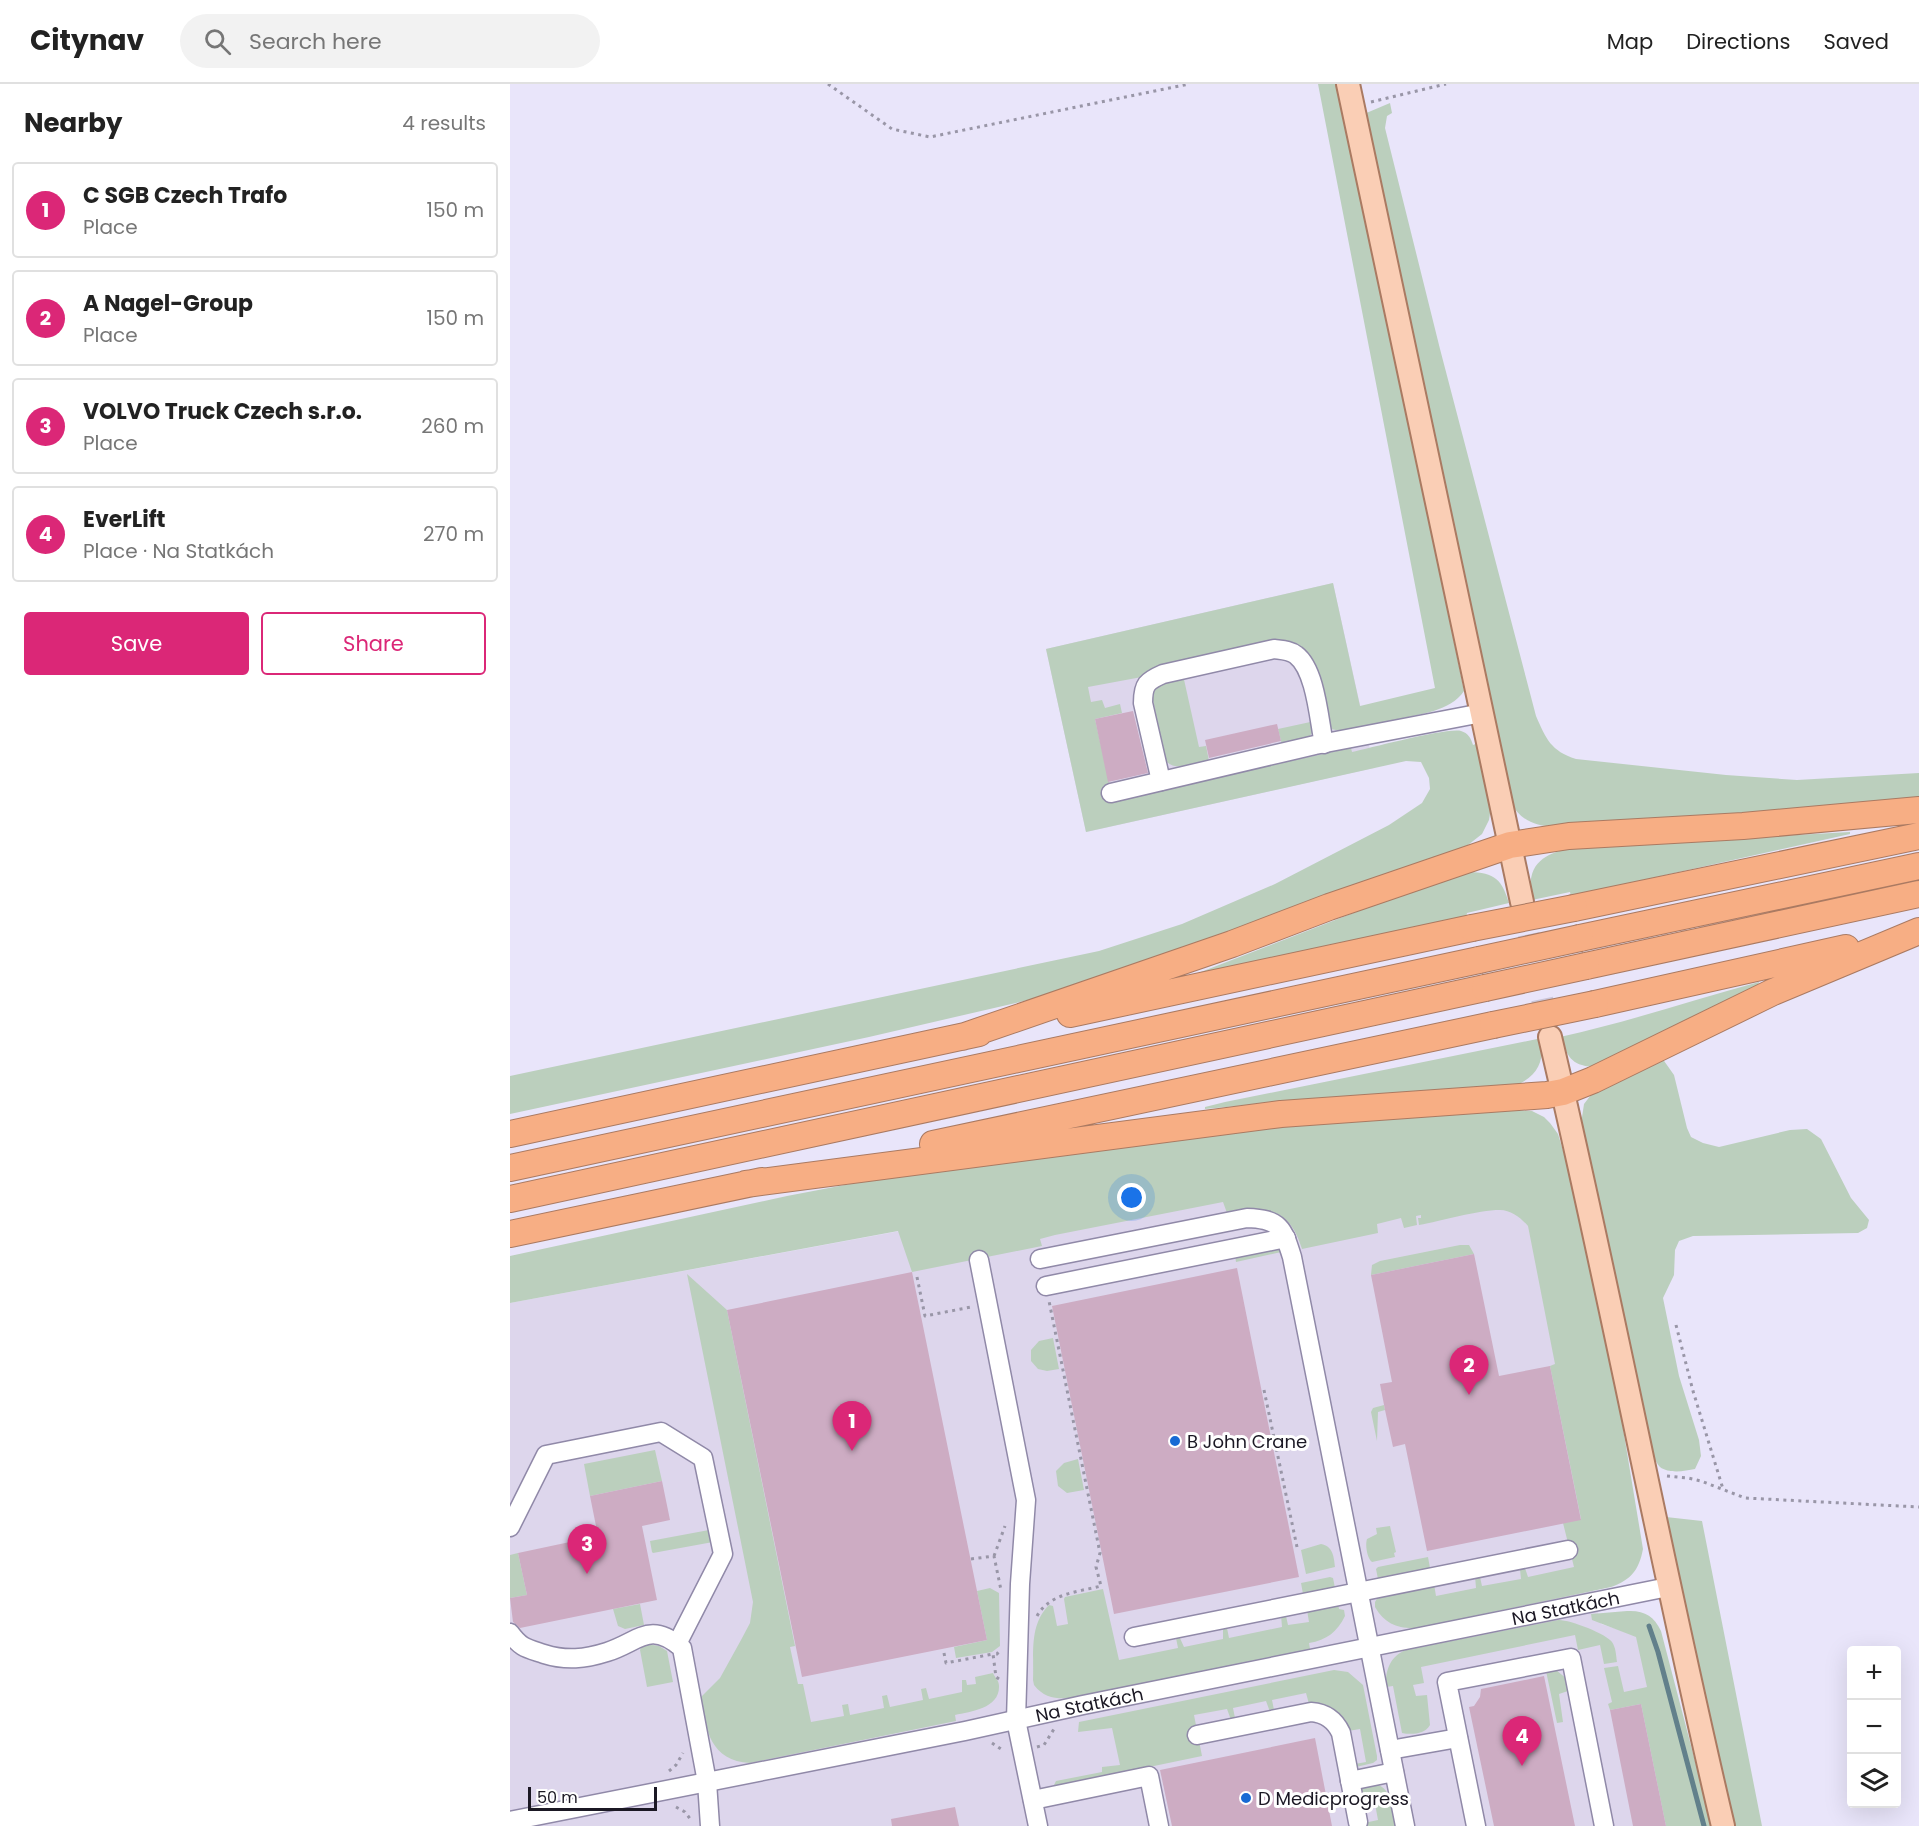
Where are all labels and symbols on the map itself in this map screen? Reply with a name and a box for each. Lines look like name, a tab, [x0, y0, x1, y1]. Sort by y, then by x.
your location	[1117, 1183, 1146, 1212]
pin: 2	[1450, 1346, 1488, 1395]
pin: 1	[832, 1402, 872, 1451]
place label: B John Crane	[1187, 1429, 1307, 1454]
marker: B John Crane	[1168, 1434, 1182, 1448]
pin: 3	[568, 1524, 607, 1574]
street label: Na Statkách	[1510, 1585, 1622, 1631]
street label: Na Statkách	[1033, 1681, 1145, 1728]
pin: 4	[1502, 1716, 1542, 1766]
scale bar	[528, 1784, 657, 1812]
place label: D Medicprogress	[1258, 1786, 1409, 1811]
marker: D Medicprogress	[1239, 1791, 1253, 1805]

